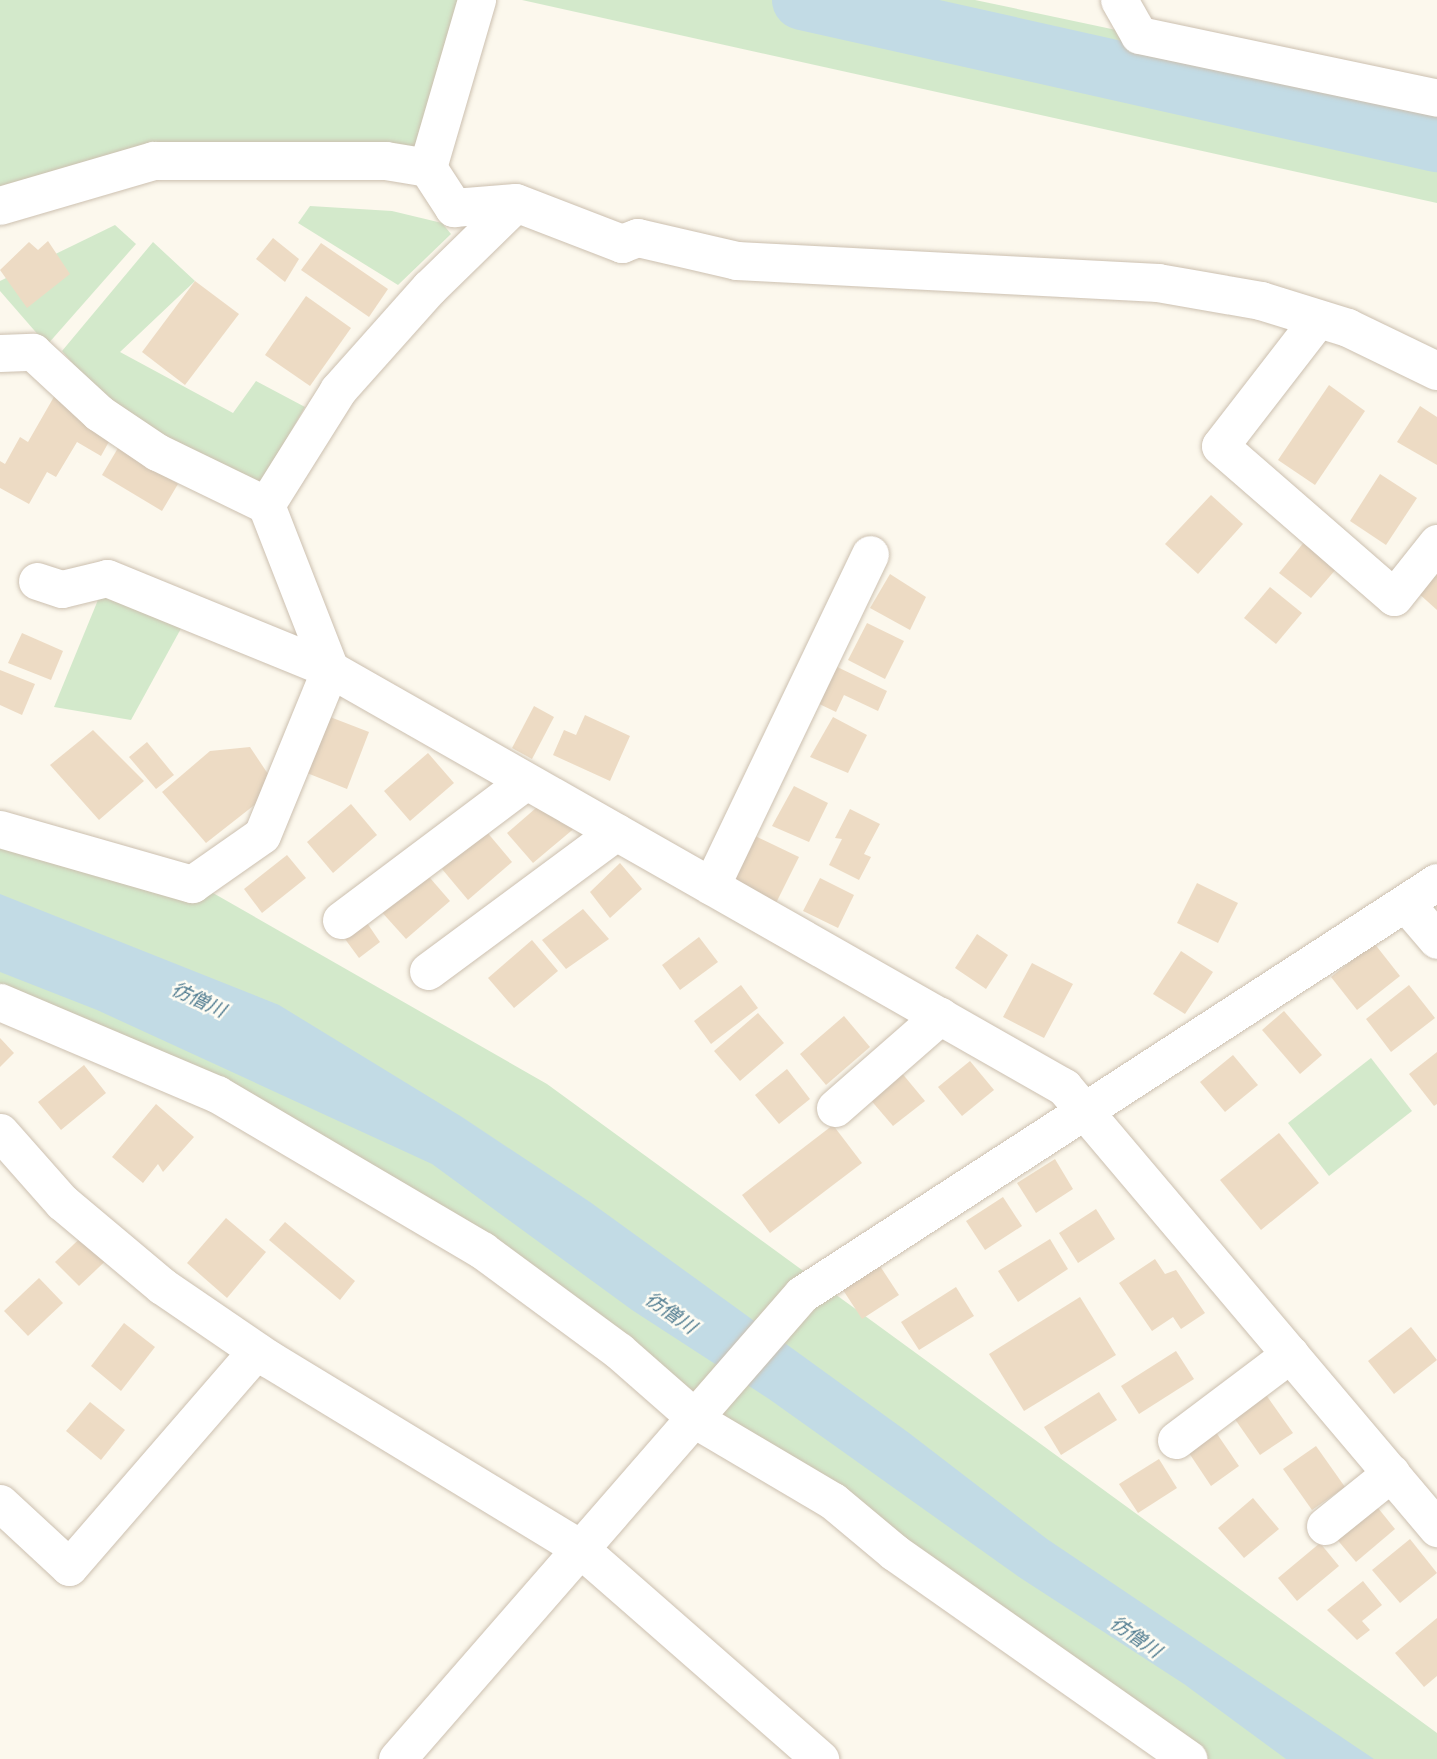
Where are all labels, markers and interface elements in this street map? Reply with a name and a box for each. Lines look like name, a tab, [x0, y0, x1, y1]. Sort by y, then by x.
water label: 彷僧川	[167, 979, 229, 1023]
water label: 彷僧川	[640, 1288, 700, 1340]
water label: 彷僧川	[1105, 1612, 1165, 1664]

